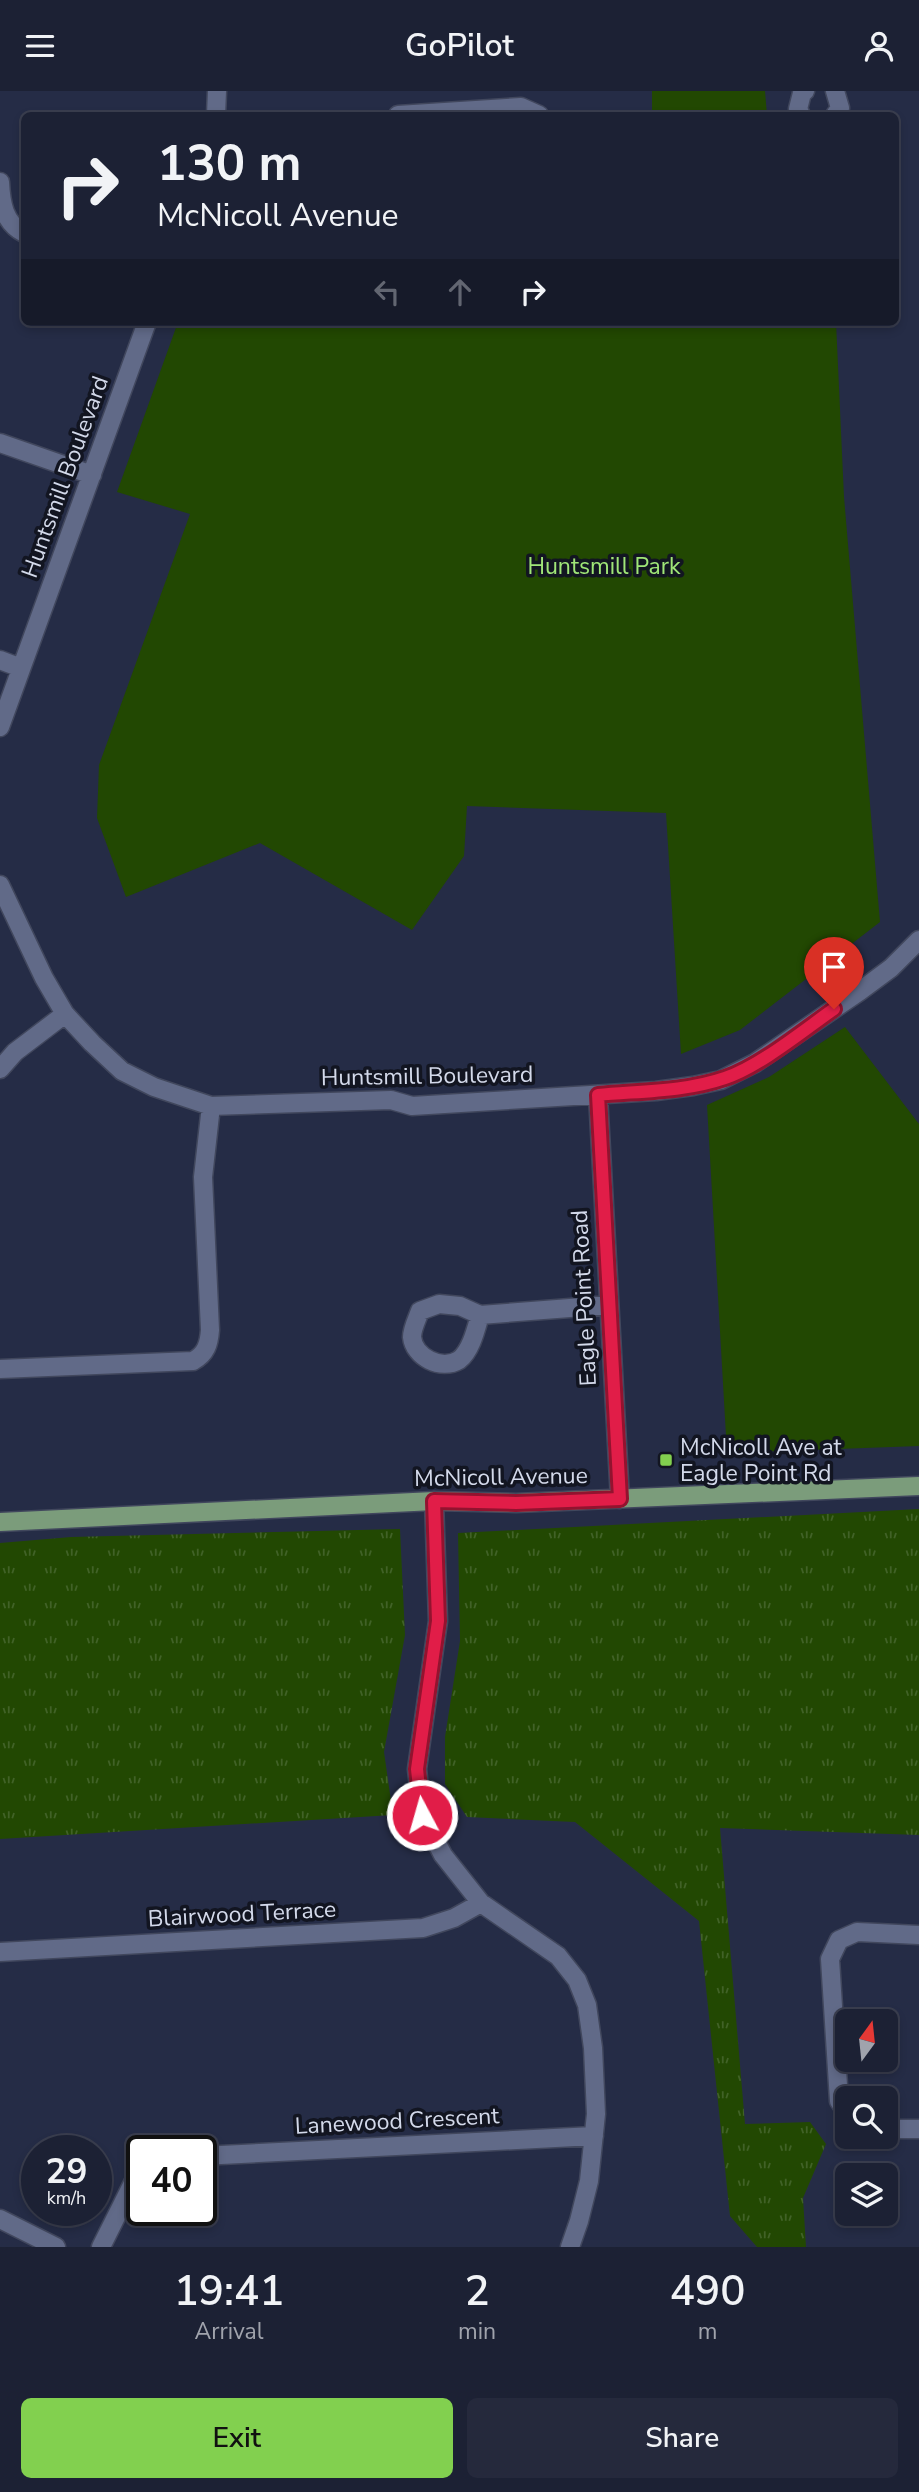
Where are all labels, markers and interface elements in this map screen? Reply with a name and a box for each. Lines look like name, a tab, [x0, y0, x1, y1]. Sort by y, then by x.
text: GoPilot	[405, 24, 514, 67]
icon: menu	[21, 27, 59, 65]
icon: person	[860, 27, 898, 65]
text: 130 m	[157, 130, 301, 197]
icon: right	[42, 140, 133, 231]
text: McNicoll Avenue	[157, 194, 399, 237]
icon: left	[368, 273, 406, 311]
icon: ahead	[441, 273, 479, 311]
icon: right	[514, 273, 552, 311]
street label: Huntsmill Boulevard	[14, 372, 116, 582]
park label: Huntsmill Park	[527, 551, 681, 582]
pin	[804, 937, 864, 1009]
icon: arrive	[815, 948, 853, 986]
street label: Huntsmill Boulevard	[321, 1059, 533, 1093]
street label: Eagle Point Road	[564, 1209, 604, 1387]
place label: McNicoll Ave at Eagle Point Rd	[680, 1432, 843, 1489]
marker: McNicoll Ave at Eagle Point Rd	[658, 1452, 674, 1468]
street label: McNicoll Avenue	[414, 1460, 588, 1494]
position arrow	[385, 1778, 459, 1852]
street label: Blairwood Terrace	[147, 1894, 337, 1934]
north arrow	[835, 2009, 898, 2072]
map controls	[835, 2009, 898, 2226]
button: search	[835, 2086, 898, 2149]
street label: Lanewood Crescent	[294, 2100, 501, 2142]
speed limit sign: 40	[126, 2135, 217, 2226]
text: 29	[45, 2148, 88, 2195]
button: layers	[835, 2163, 898, 2226]
text: km/h	[47, 2186, 86, 2210]
text: 19:41	[174, 2263, 284, 2320]
text: 2	[464, 2263, 490, 2320]
text: 490	[670, 2263, 745, 2320]
text: Arrival	[194, 2316, 264, 2347]
text: min	[458, 2316, 496, 2347]
text: m	[698, 2316, 717, 2347]
button: Exit	[21, 2398, 453, 2478]
button: Share	[467, 2398, 898, 2478]

